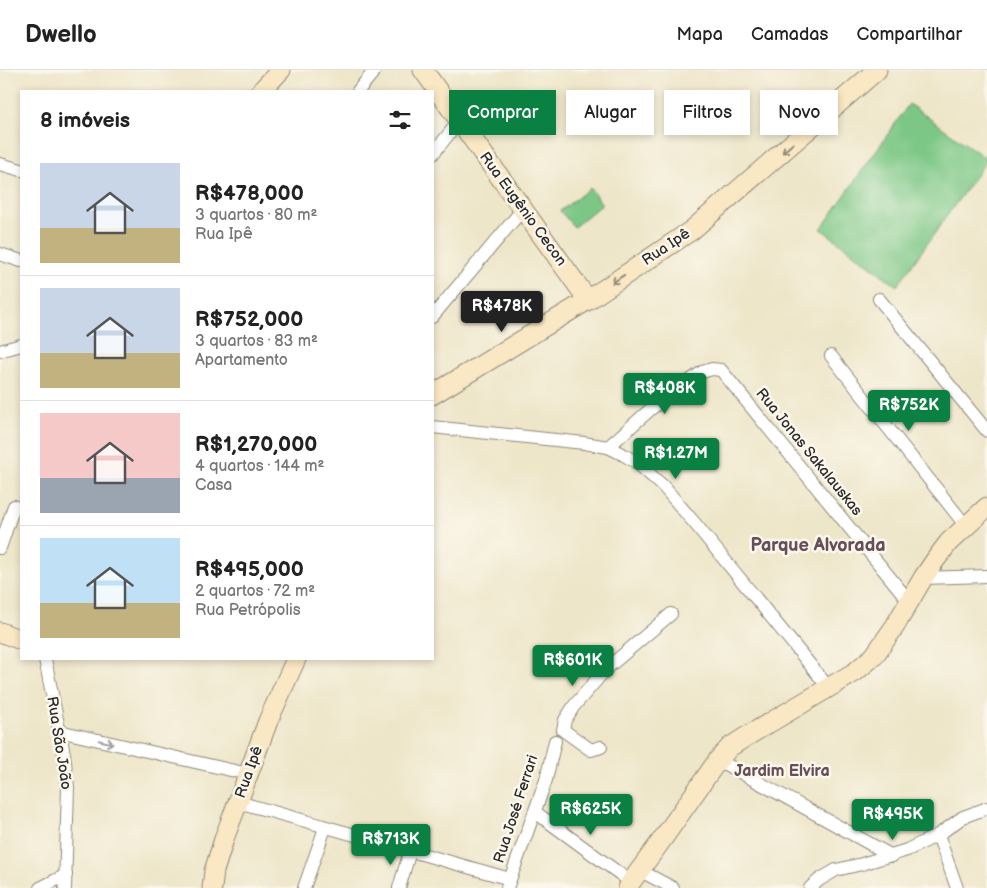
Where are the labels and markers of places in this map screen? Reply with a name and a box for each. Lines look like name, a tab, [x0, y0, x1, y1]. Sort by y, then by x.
pin: R$478K	[461, 290, 543, 333]
pin: R$408K	[624, 372, 706, 415]
pin: R$752K	[868, 390, 950, 432]
pin: R$1.27M	[630, 438, 722, 480]
pin: R$601K	[532, 644, 614, 687]
pin: R$625K	[550, 794, 632, 836]
pin: R$495K	[852, 798, 934, 841]
pin: R$713K	[350, 824, 432, 866]

